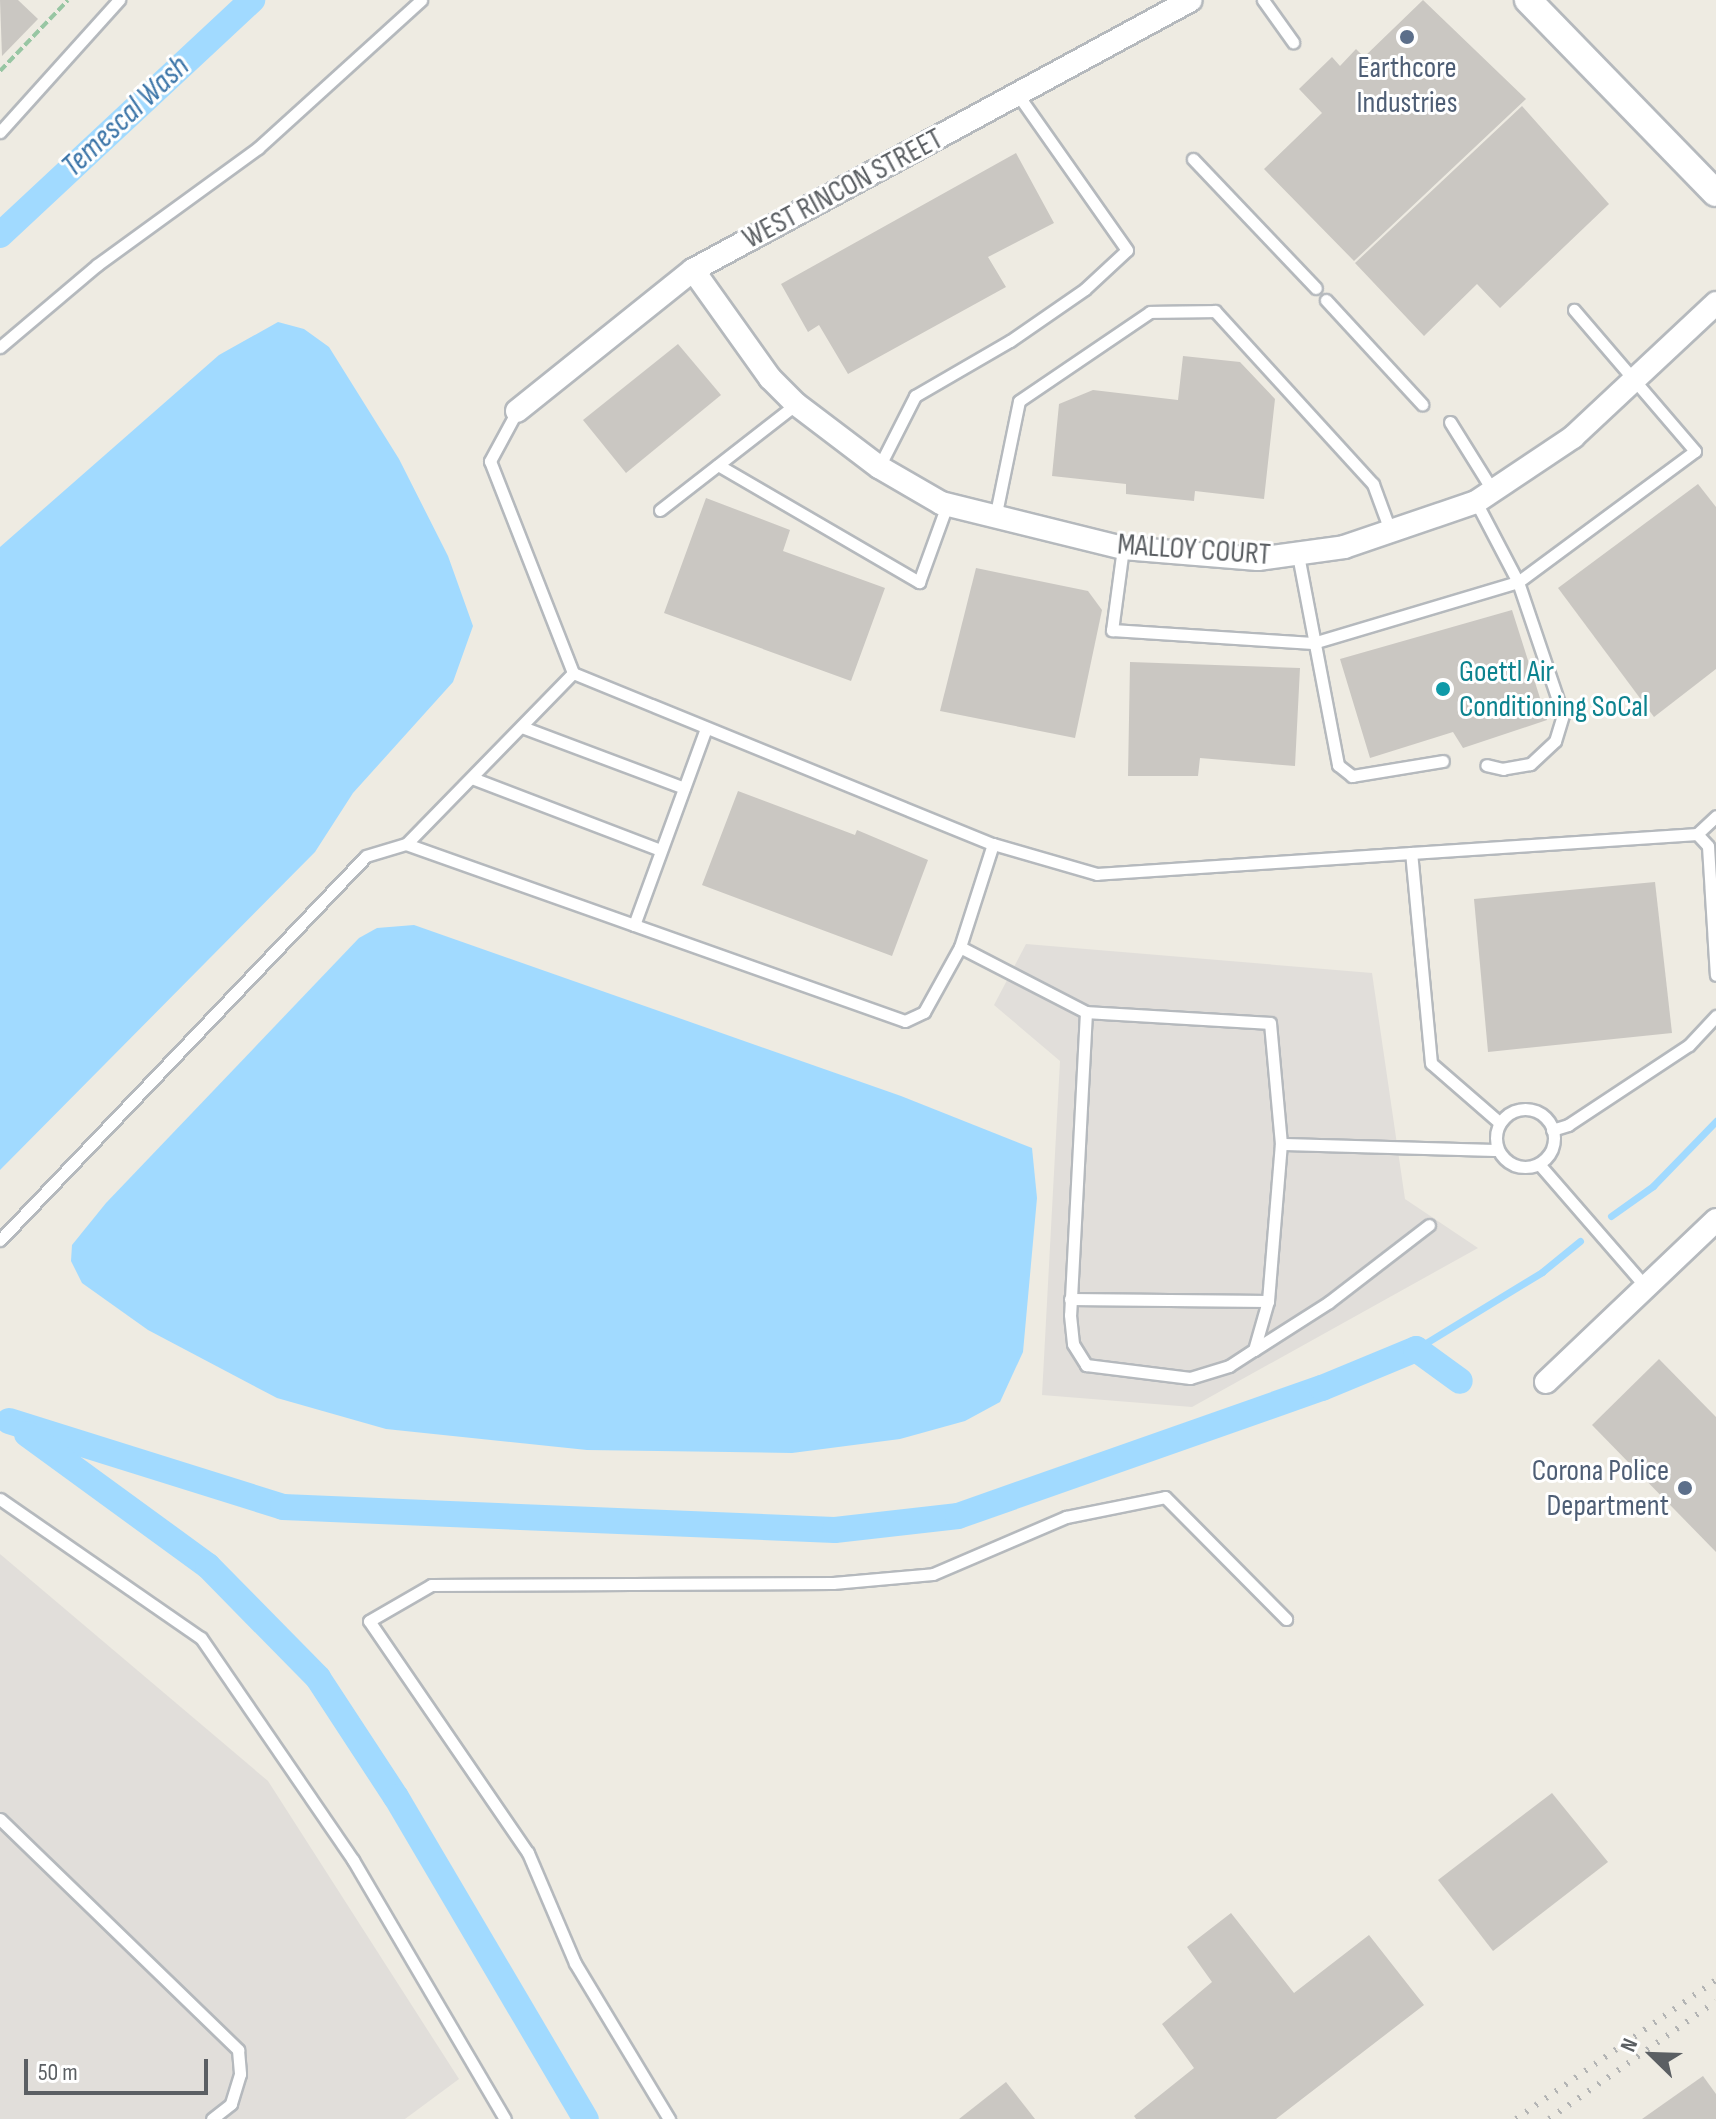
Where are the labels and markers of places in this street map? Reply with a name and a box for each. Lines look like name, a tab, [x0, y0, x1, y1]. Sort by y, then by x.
marker: Earthcore Industries	[1398, 28, 1416, 46]
place label: Earthcore Industries	[1357, 50, 1457, 120]
place label: Goettl Air Conditioning SoCal	[1459, 654, 1648, 724]
marker: Goettl Air Conditioning SoCal	[1434, 680, 1452, 698]
place label: Corona Police Department	[1532, 1453, 1669, 1524]
marker: Corona Police Department	[1676, 1479, 1694, 1497]

